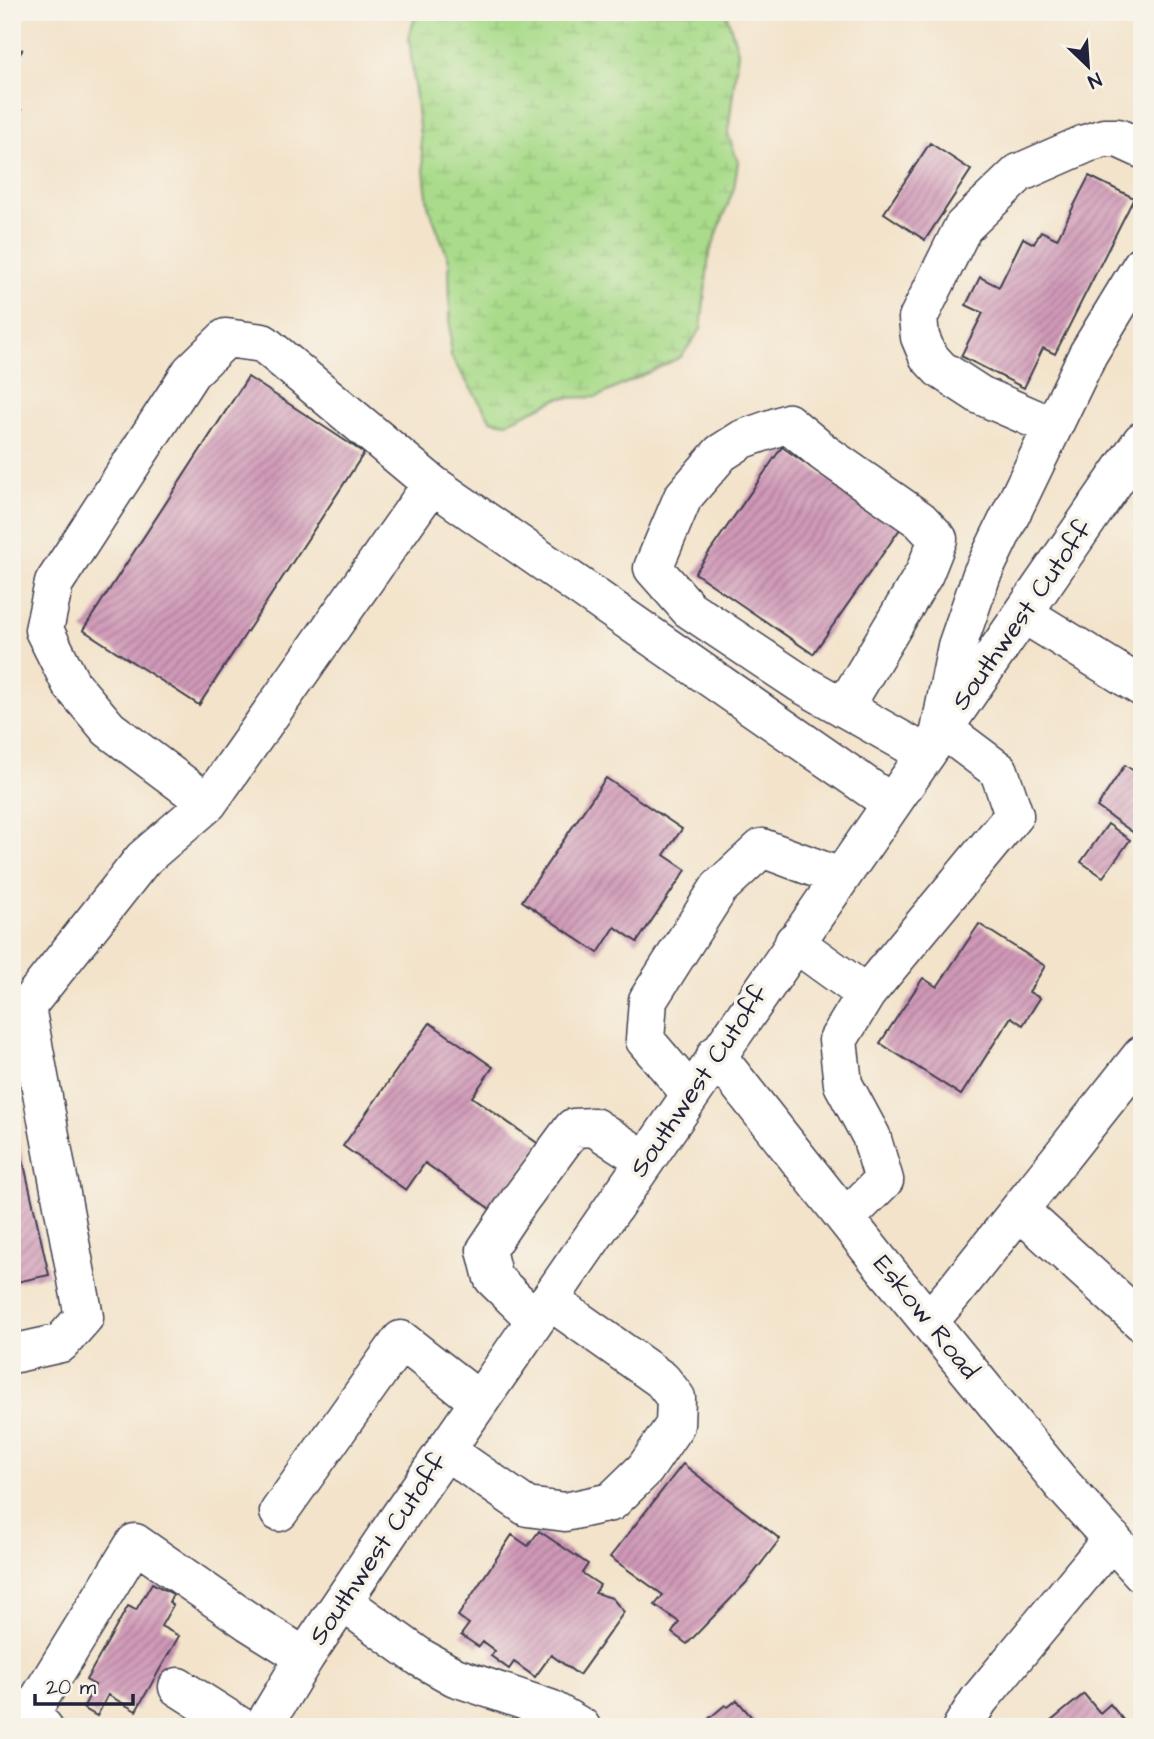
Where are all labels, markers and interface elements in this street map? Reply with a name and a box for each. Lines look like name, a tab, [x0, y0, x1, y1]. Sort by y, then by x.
north arrow	[1052, 32, 1122, 102]
text: N	[1083, 65, 1106, 95]
street label: Southwest Cutoff	[943, 512, 1101, 717]
street label: Southwest Cutoff	[621, 977, 777, 1184]
street label: Eskow Road	[865, 1247, 987, 1387]
street label: Southwest Cutoff	[300, 1445, 456, 1652]
scale bar	[35, 1662, 133, 1706]
text: 20 m	[46, 1673, 97, 1702]

